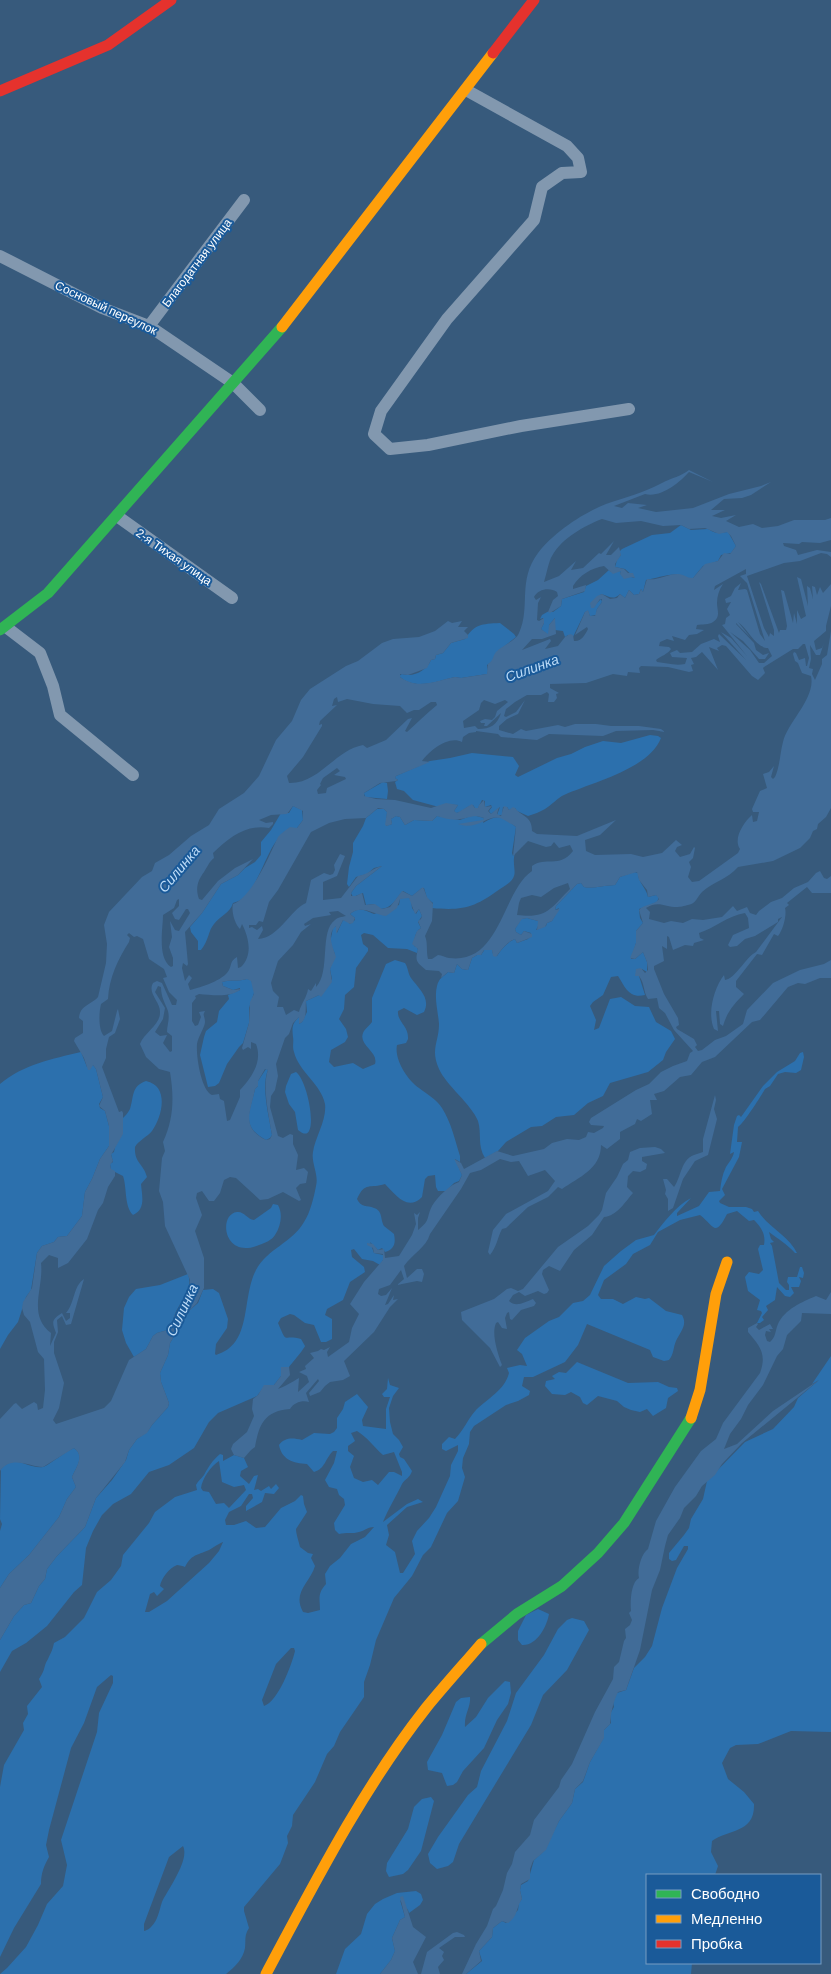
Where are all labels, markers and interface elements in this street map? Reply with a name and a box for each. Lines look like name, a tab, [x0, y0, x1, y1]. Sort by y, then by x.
street label: Благодатная улица	[159, 216, 235, 310]
street label: Сосновый переулок	[53, 278, 160, 338]
street label: 2-я Тихая улица	[133, 526, 215, 589]
water label: Силинка	[503, 651, 561, 685]
water label: Силинка	[155, 842, 203, 895]
water label: Силинка	[163, 1281, 201, 1339]
legend	[646, 1874, 821, 1964]
text: Свободно	[691, 1885, 760, 1902]
text: Медленно	[691, 1910, 762, 1927]
text: Пробка	[691, 1935, 743, 1952]

